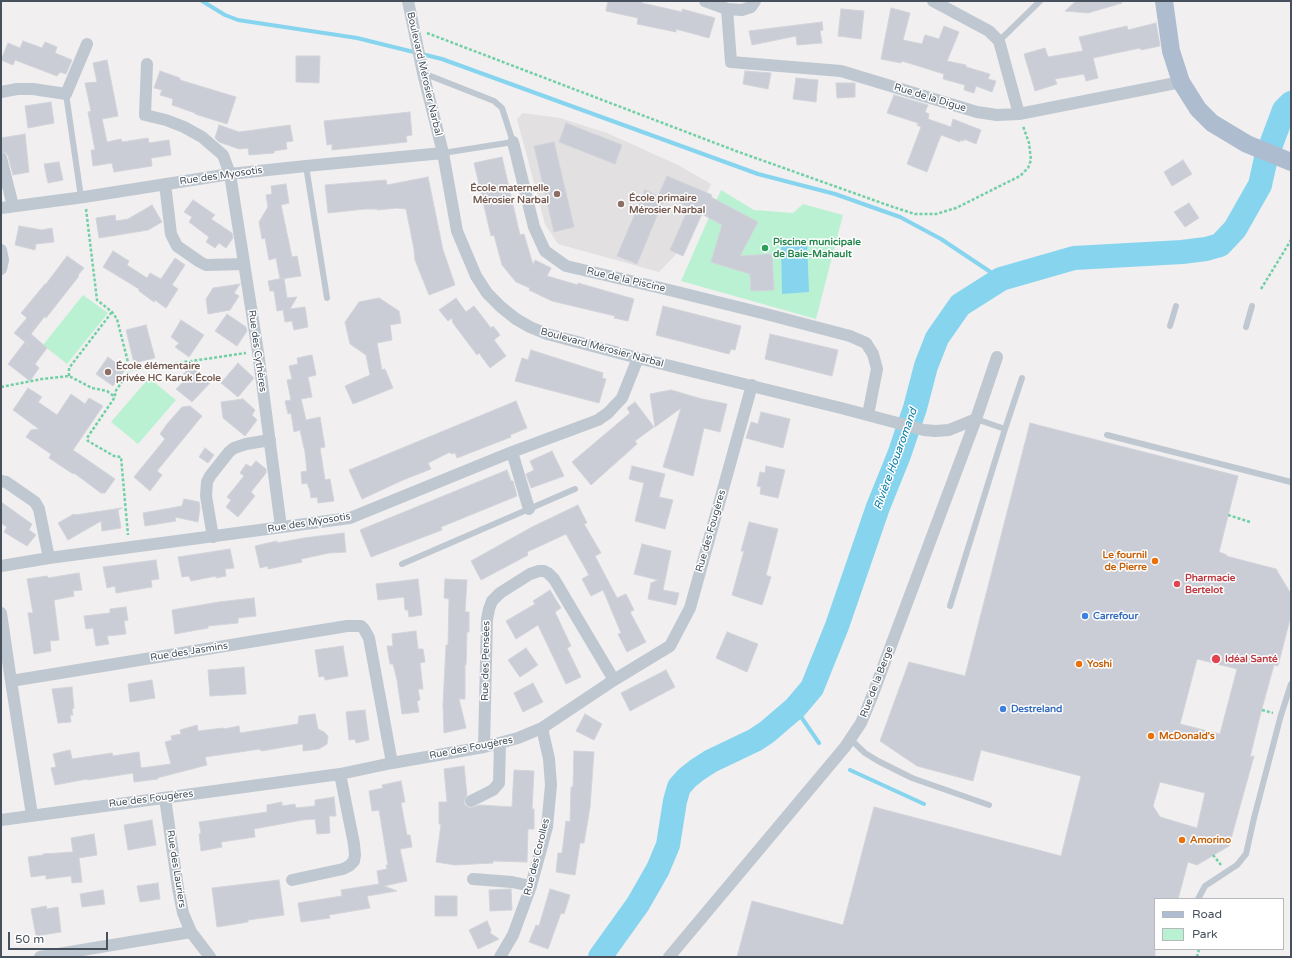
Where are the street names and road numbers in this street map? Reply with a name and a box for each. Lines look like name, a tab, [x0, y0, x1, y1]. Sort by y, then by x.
street label: Boulevard Mérosier Narbal	[404, 11, 444, 137]
street label: Rue de la Digue	[893, 81, 967, 115]
street label: Rue des Myosotis	[179, 164, 263, 188]
street label: Rue de la Piscine	[586, 265, 666, 295]
street label: Rue des Cythères	[245, 309, 269, 393]
street label: Boulevard Mérosier Narbal	[539, 326, 665, 370]
street label: Rue des Fougères	[694, 489, 728, 573]
street label: Rue des Myosotis	[267, 511, 351, 535]
street label: Rue des Pensées	[479, 621, 493, 701]
street label: Rue des Jasmins	[149, 640, 229, 664]
street label: Rue de la Berge	[858, 645, 896, 719]
street label: Rue des Fougères	[428, 734, 514, 762]
street label: Rue des Fougères	[108, 788, 194, 810]
street label: Rue des Corolles	[522, 817, 552, 897]
street label: Rue des Lauriers	[164, 829, 188, 909]

